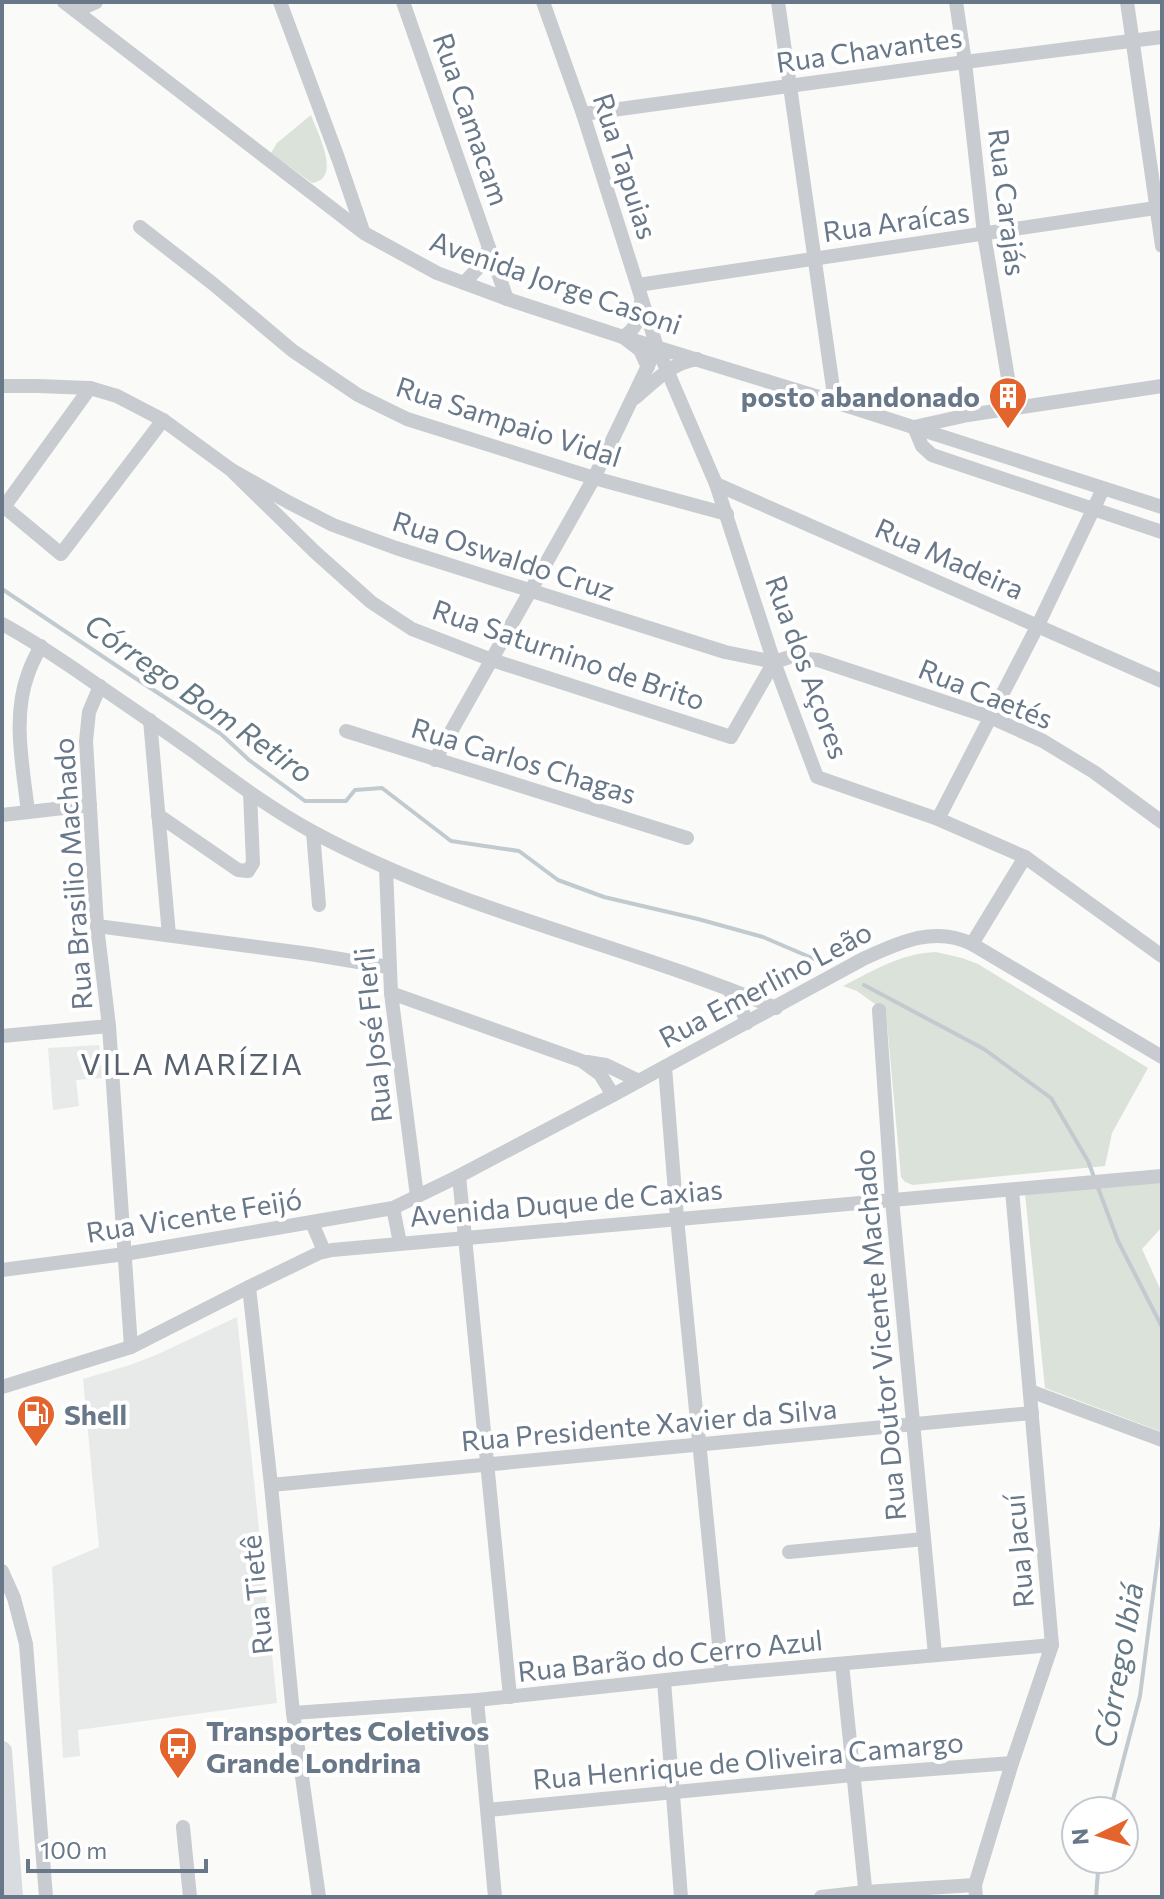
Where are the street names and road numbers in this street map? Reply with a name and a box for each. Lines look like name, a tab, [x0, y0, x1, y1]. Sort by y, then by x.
street label: Rua Chavantes	[774, 19, 964, 79]
street label: Rua Camacam	[427, 28, 517, 210]
street label: Rua Tapuias	[586, 89, 666, 243]
street label: Rua Carajás	[982, 126, 1034, 278]
street label: Rua Araícas	[821, 194, 971, 248]
street label: Avenida Jorge Casoni	[426, 223, 686, 341]
street label: Rua Sampaio Vidal	[392, 369, 626, 473]
street label: Rua Oswaldo Cruz	[389, 503, 619, 607]
street label: Rua Madeira	[870, 510, 1030, 606]
street label: Rua dos Açores	[759, 571, 857, 763]
street label: Rua Saturnino de Brito	[428, 591, 710, 717]
street label: Rua Caetés	[914, 651, 1058, 735]
street label: Rua Carlos Chagas	[408, 710, 640, 810]
street label: Rua Brasilio Machado	[46, 737, 98, 1011]
street label: Rua Emerlino Leão	[653, 914, 877, 1054]
street label: Rua José FIerli	[346, 946, 398, 1124]
street label: Rua Doutor Vicente Machado	[846, 1148, 912, 1522]
street label: Avenida Duque de Caxias	[408, 1171, 724, 1233]
street label: Rua Vicente Feijó	[84, 1181, 304, 1249]
street label: Rua Presidente Xavier da Silva	[460, 1391, 838, 1457]
street label: Rua Jacuí	[996, 1492, 1040, 1609]
street label: Rua Tietê	[233, 1534, 279, 1656]
street label: Rua Barão do Cerro Azul	[516, 1622, 824, 1688]
street label: Rua Henrique de Oliveira Camargo	[531, 1724, 965, 1796]

